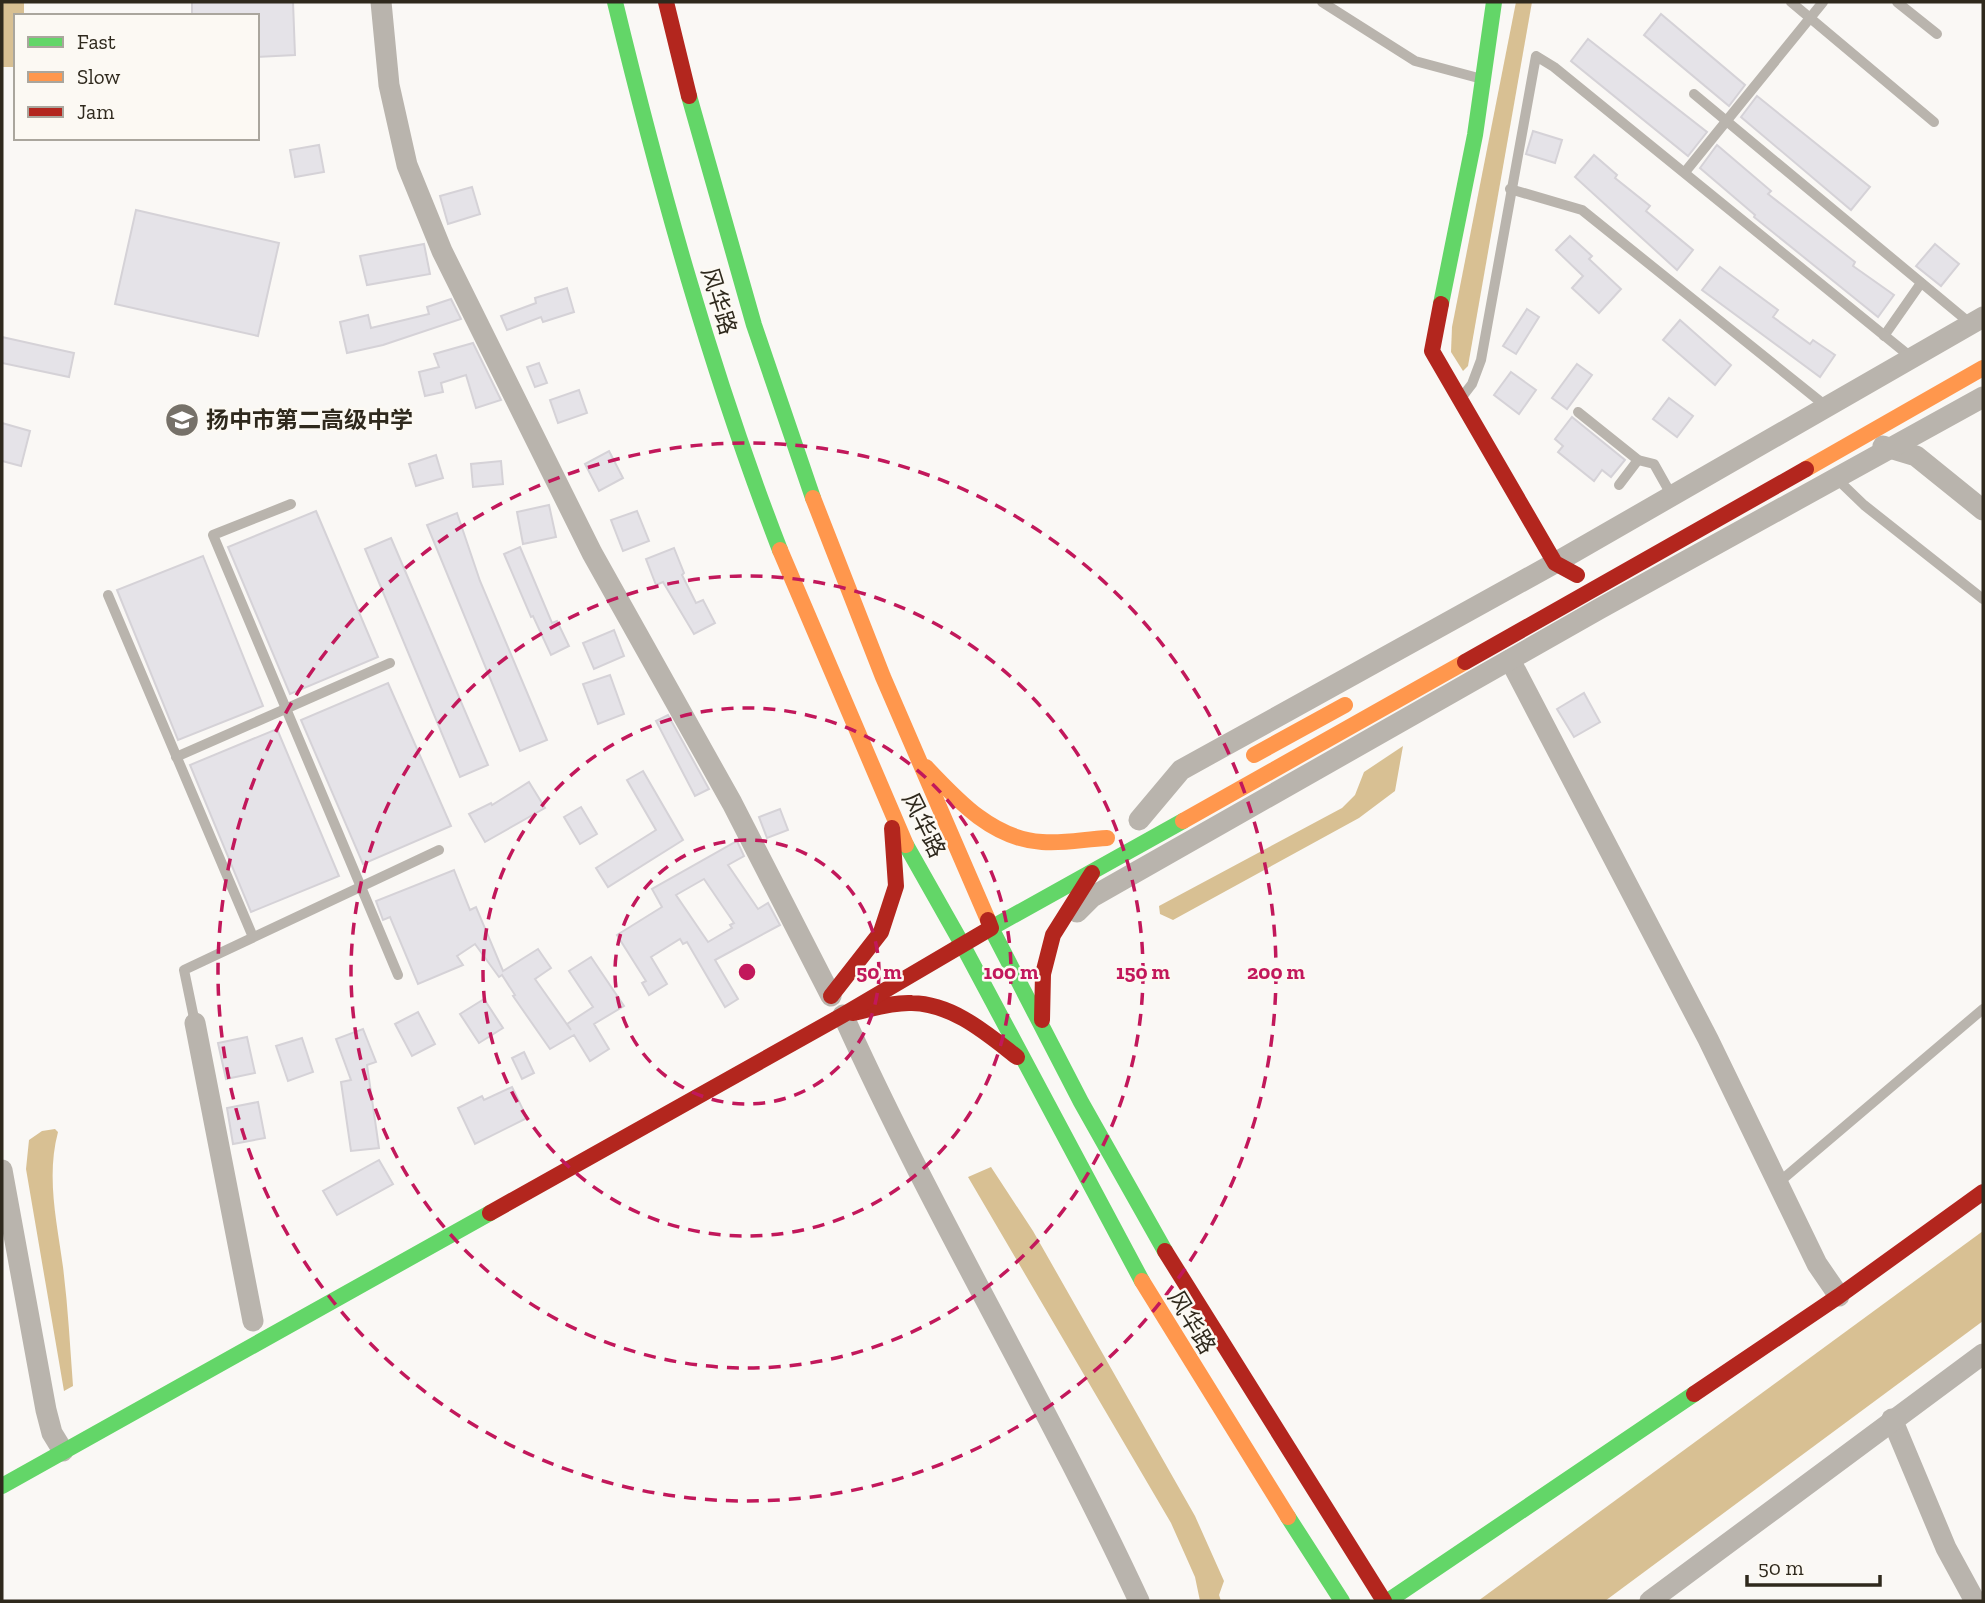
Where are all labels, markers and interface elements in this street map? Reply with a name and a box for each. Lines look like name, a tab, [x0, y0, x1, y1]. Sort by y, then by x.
legend	[14, 14, 259, 140]
text: Fast	[77, 29, 116, 54]
text: Slow	[77, 64, 120, 89]
text: Jam	[77, 99, 114, 124]
street label: 风华路	[696, 264, 742, 338]
school or university icon: 扬中市第二高级中学	[163, 401, 201, 439]
place label: 扬中市第二高级中学	[206, 406, 413, 434]
street label: 风华路	[896, 788, 952, 862]
text: 50 m	[856, 959, 902, 984]
text: 100 m	[984, 959, 1039, 984]
text: 150 m	[1116, 959, 1171, 984]
text: 200 m	[1247, 959, 1305, 984]
centre of rings	[735, 960, 759, 984]
street label: 风华路	[1162, 1285, 1222, 1359]
scale bar	[1747, 1544, 1880, 1588]
text: 50 m	[1758, 1555, 1804, 1580]

